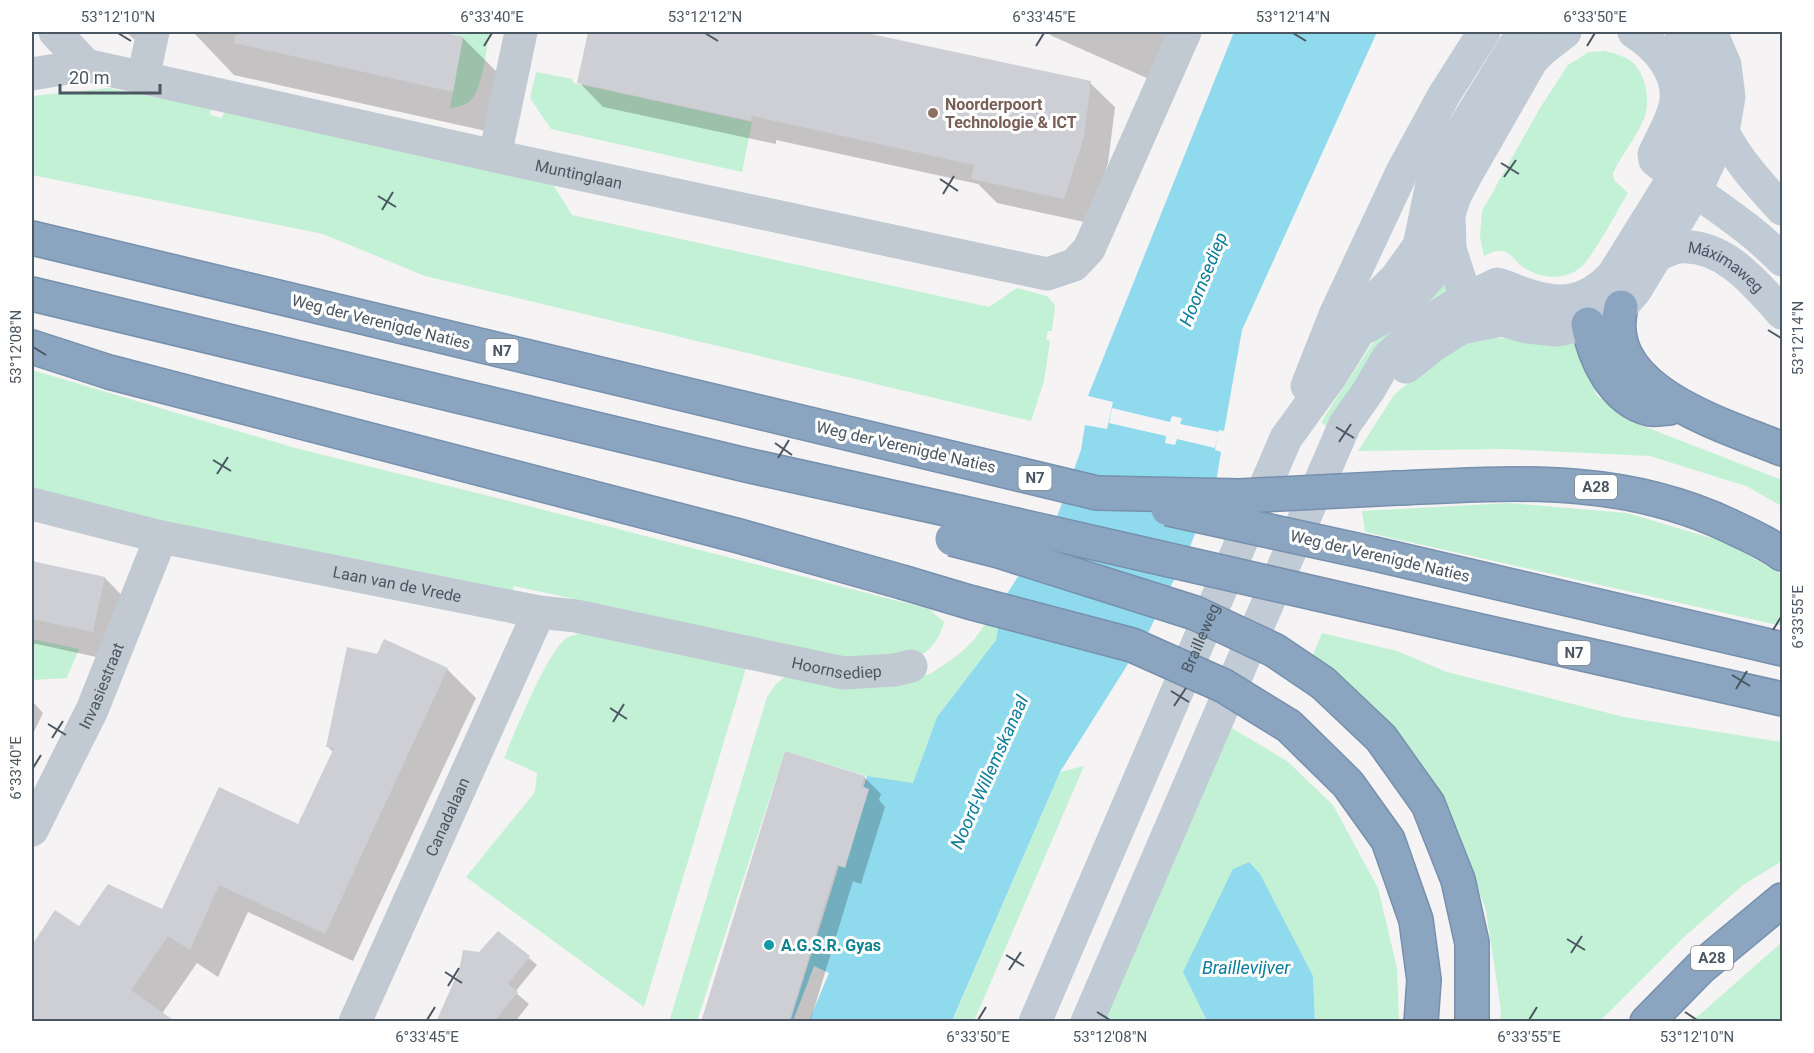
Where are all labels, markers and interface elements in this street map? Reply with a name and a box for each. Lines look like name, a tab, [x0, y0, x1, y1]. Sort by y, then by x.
text: 53°12'10"N	[81, 8, 155, 26]
text: 6°33'40"E	[460, 8, 524, 26]
text: 53°12'12"N	[668, 8, 742, 26]
text: 6°33'45"E	[1012, 8, 1076, 26]
text: 53°12'14"N	[1256, 8, 1330, 26]
text: 6°33'50"E	[1563, 8, 1627, 26]
scale bar	[60, 57, 160, 95]
text: 20 m	[69, 67, 109, 88]
place label: Noorderpoort Technologie & ICT	[945, 95, 1077, 132]
marker: Noorderpoort Technologie & ICT	[926, 106, 940, 120]
street label: Muntinglaan	[533, 155, 624, 192]
water label: Hoornsediep	[1175, 229, 1231, 329]
street label: Máximaweg	[1687, 237, 1768, 296]
street label: Weg der Verenigde Naties	[290, 291, 472, 353]
text: 53°12'14"N	[1789, 301, 1807, 375]
text: 53°12'08"N	[7, 310, 25, 384]
road number: N7	[486, 339, 518, 363]
street label: Weg der Verenigde Naties	[814, 417, 998, 477]
road number: N7	[1018, 466, 1052, 490]
road number: A28	[1575, 475, 1617, 499]
street label: Weg der Verenigde Naties	[1288, 526, 1472, 586]
street label: Laan van de Vrede	[331, 562, 463, 606]
text: 6°33'55"E	[1789, 585, 1807, 649]
street label: Brailleweg	[1177, 600, 1223, 675]
street label: Invasiestraat	[75, 640, 127, 732]
road number: N7	[1558, 641, 1590, 665]
street label: Hoornsediep	[790, 653, 882, 683]
water label: Noord-Willemskanaal	[946, 691, 1033, 852]
text: 6°33'40"E	[7, 736, 25, 800]
street label: Canadalaan	[421, 774, 473, 859]
place label: A.G.S.R. Gyas	[781, 936, 881, 955]
marker: A.G.S.R. Gyas	[762, 938, 776, 952]
road number: A28	[1691, 946, 1733, 970]
water label: Braillevijver	[1202, 957, 1291, 978]
text: 6°33'45"E	[395, 1028, 459, 1046]
text: 6°33'50"E	[946, 1028, 1010, 1046]
text: 53°12'08"N	[1073, 1028, 1147, 1046]
text: 6°33'55"E	[1497, 1028, 1561, 1046]
text: 53°12'10"N	[1660, 1028, 1734, 1046]

